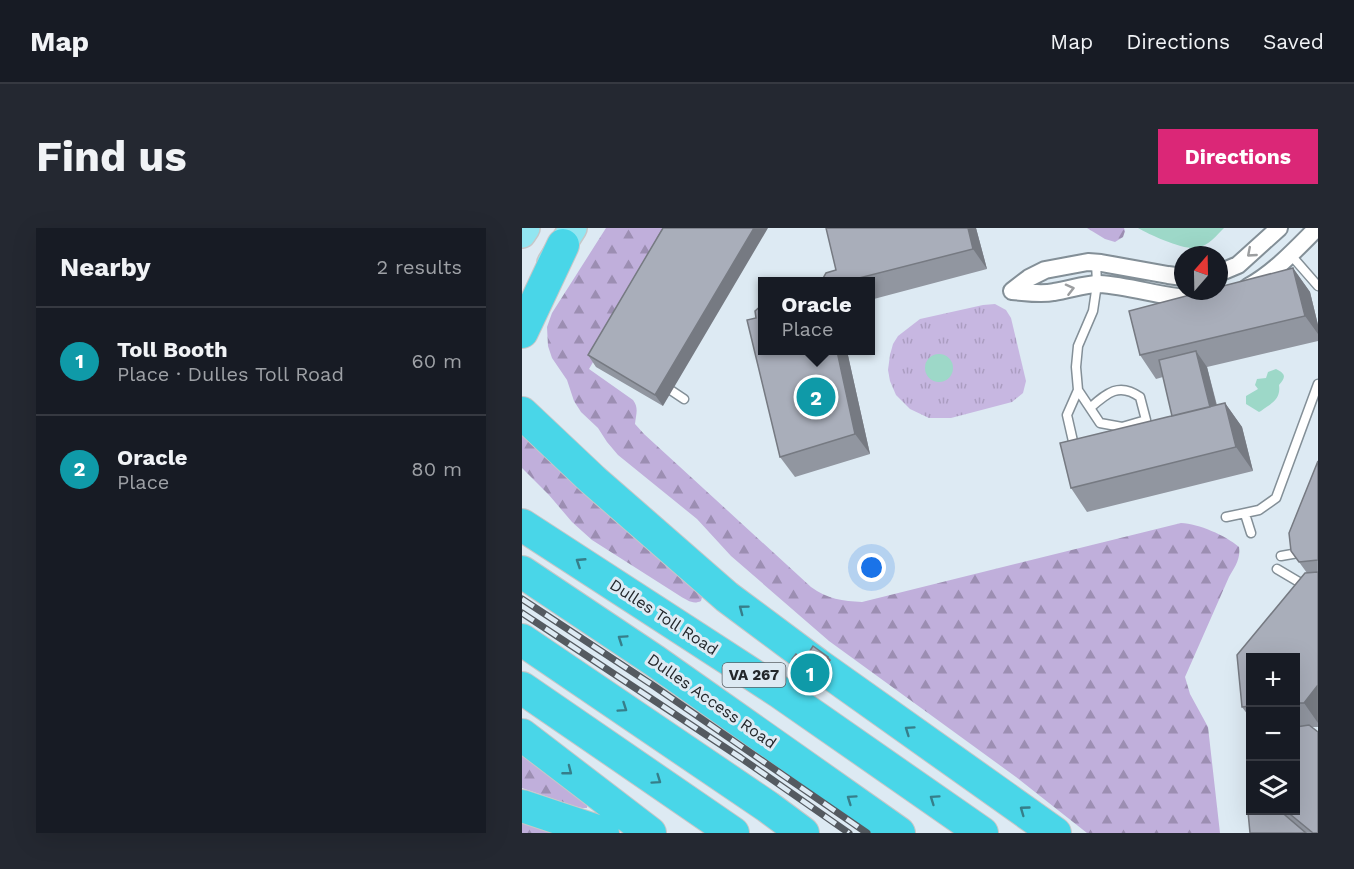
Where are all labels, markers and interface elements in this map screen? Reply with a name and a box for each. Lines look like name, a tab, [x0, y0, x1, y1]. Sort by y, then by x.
text: Map	[30, 25, 89, 58]
text: Map	[1050, 29, 1093, 54]
text: Directions	[1126, 29, 1230, 54]
text: Saved	[1263, 29, 1324, 54]
button: Directions	[1158, 129, 1318, 184]
text: Find us	[36, 132, 187, 181]
north arrow	[1174, 246, 1228, 300]
one-way arrow	[1247, 246, 1258, 257]
text: Nearby	[60, 252, 151, 282]
text: 2 results	[377, 255, 462, 279]
popup	[758, 277, 875, 355]
one-way arrow	[1065, 283, 1075, 296]
text: Oracle	[781, 292, 852, 317]
text: Place	[781, 317, 834, 341]
text: Toll Booth	[117, 337, 228, 362]
text: 1	[75, 349, 84, 373]
text: 60 m	[412, 349, 462, 373]
text: Place · Dulles Toll Road	[117, 362, 344, 386]
pin: 2	[796, 374, 836, 420]
text: Oracle	[117, 445, 188, 470]
text: 2	[74, 457, 85, 481]
text: 80 m	[411, 457, 462, 481]
text: Place	[117, 470, 169, 494]
your location	[857, 553, 886, 582]
one-way arrow	[576, 558, 586, 570]
street label: Dulles Toll Road	[606, 575, 722, 659]
one-way arrow	[739, 606, 750, 617]
one-way arrow	[618, 635, 629, 646]
street label: Dulles Access Road	[644, 649, 780, 753]
pin: 1	[790, 650, 830, 696]
map controls	[1246, 653, 1300, 815]
button: +	[1246, 653, 1300, 707]
road number: VA 267	[722, 663, 786, 687]
one-way arrow	[616, 701, 627, 712]
button: −	[1246, 707, 1300, 761]
one-way arrow	[905, 726, 916, 737]
button: layers	[1246, 761, 1300, 815]
one-way arrow	[562, 763, 573, 774]
one-way arrow	[651, 773, 662, 784]
one-way arrow	[847, 795, 858, 806]
one-way arrow	[929, 795, 940, 806]
one-way arrow	[1019, 806, 1030, 817]

